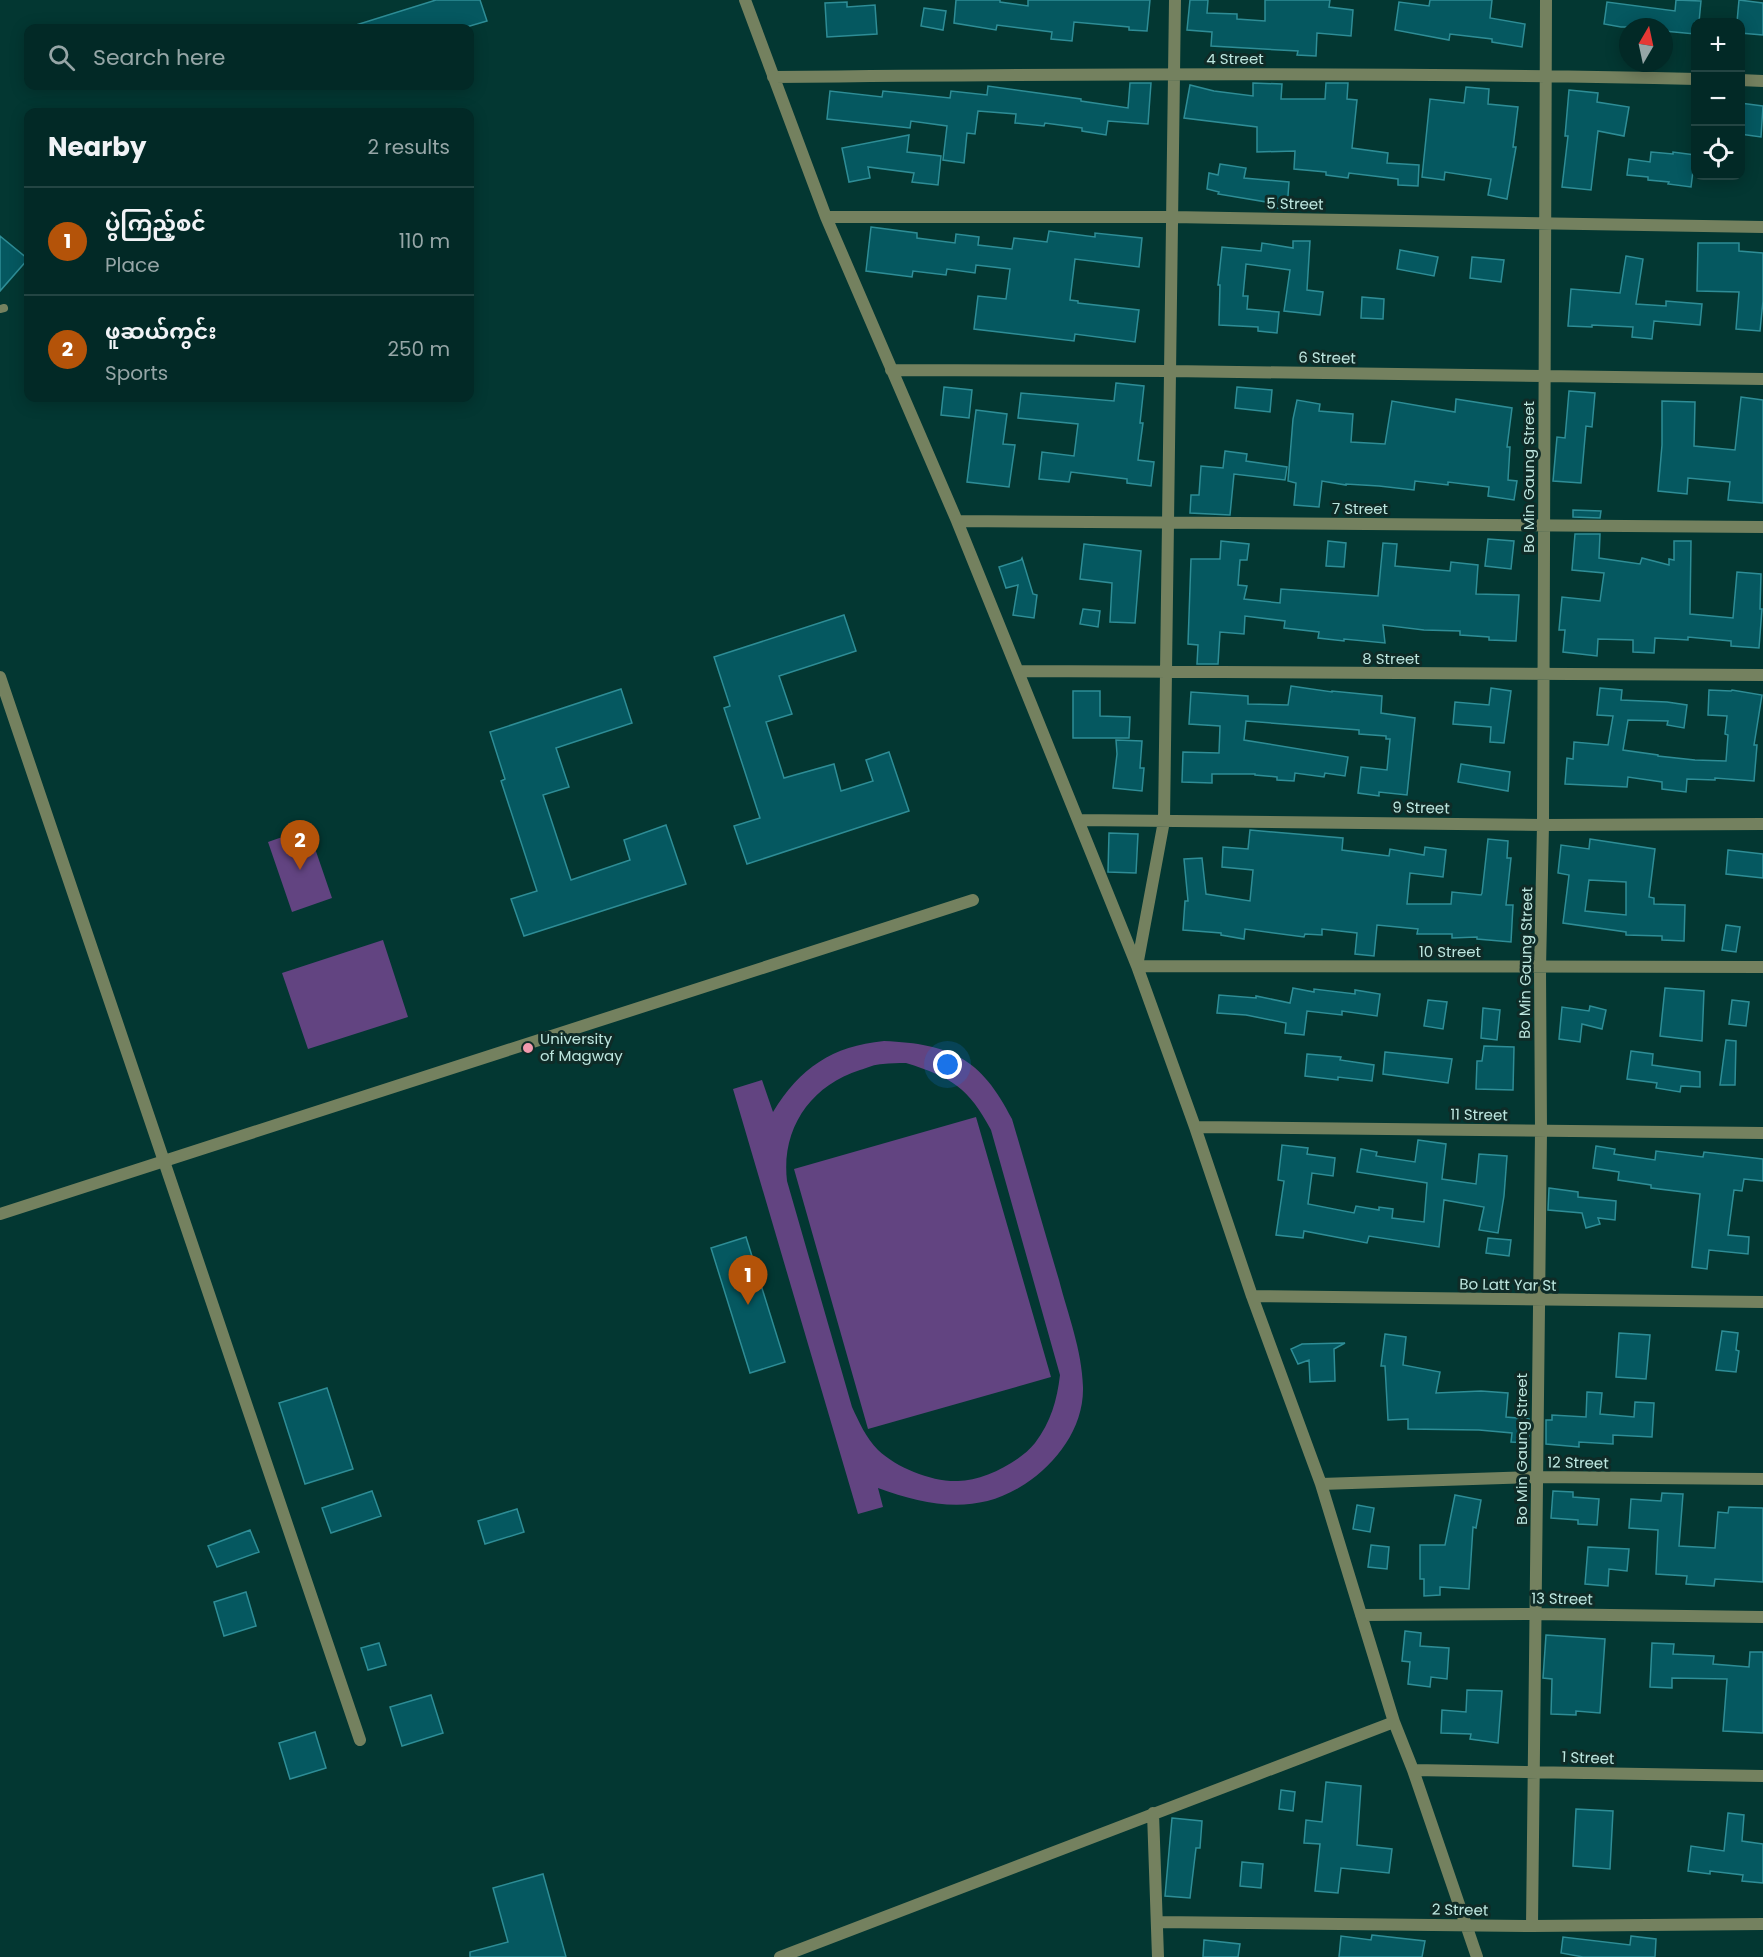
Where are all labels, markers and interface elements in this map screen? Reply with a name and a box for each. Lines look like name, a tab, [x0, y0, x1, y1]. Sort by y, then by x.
north arrow	[1619, 18, 1673, 72]
map controls	[1691, 18, 1745, 180]
button: +	[1691, 18, 1745, 72]
search box	[24, 24, 474, 90]
icon: search	[45, 41, 78, 74]
text: Search here	[93, 42, 226, 73]
street label: 4 Street	[1206, 48, 1264, 69]
button: −	[1691, 72, 1745, 126]
button: locate	[1691, 126, 1745, 180]
text: Nearby	[48, 129, 146, 165]
text: 2 results	[367, 133, 450, 161]
street label: 5 Street	[1266, 193, 1324, 214]
text: ပွဲကြည့်စင်	[105, 208, 206, 239]
text: 1	[64, 227, 71, 255]
text: 110 m	[399, 227, 450, 255]
text: Place	[105, 251, 160, 279]
text: ဖူဆယ်ကွင်း	[105, 316, 217, 347]
text: 2	[62, 335, 73, 363]
text: 250 m	[387, 335, 450, 363]
street label: 6 Street	[1298, 347, 1356, 368]
text: Sports	[105, 359, 168, 387]
street label: Bo Min Gaung Street	[1518, 401, 1539, 553]
street label: 7 Street	[1332, 498, 1388, 519]
street label: 8 Street	[1362, 648, 1420, 669]
street label: 9 Street	[1392, 797, 1450, 818]
pin: 2	[280, 820, 320, 870]
street label: Bo Min Gaung Street	[1514, 887, 1537, 1039]
street label: 10 Street	[1419, 941, 1481, 962]
place label: University of Magway	[540, 1028, 623, 1066]
marker: University of Magway	[521, 1041, 535, 1055]
your location	[933, 1050, 962, 1079]
street label: 11 Street	[1450, 1103, 1508, 1126]
pin: 1	[728, 1256, 768, 1305]
street label: Bo Latt Yar St	[1459, 1273, 1557, 1296]
street label: Bo Min Gaung Street	[1511, 1373, 1532, 1525]
street label: 12 Street	[1547, 1451, 1609, 1474]
street label: 13 Street	[1531, 1587, 1593, 1610]
street label: 1 Street	[1561, 1746, 1615, 1769]
street label: 2 Street	[1432, 1899, 1488, 1920]

